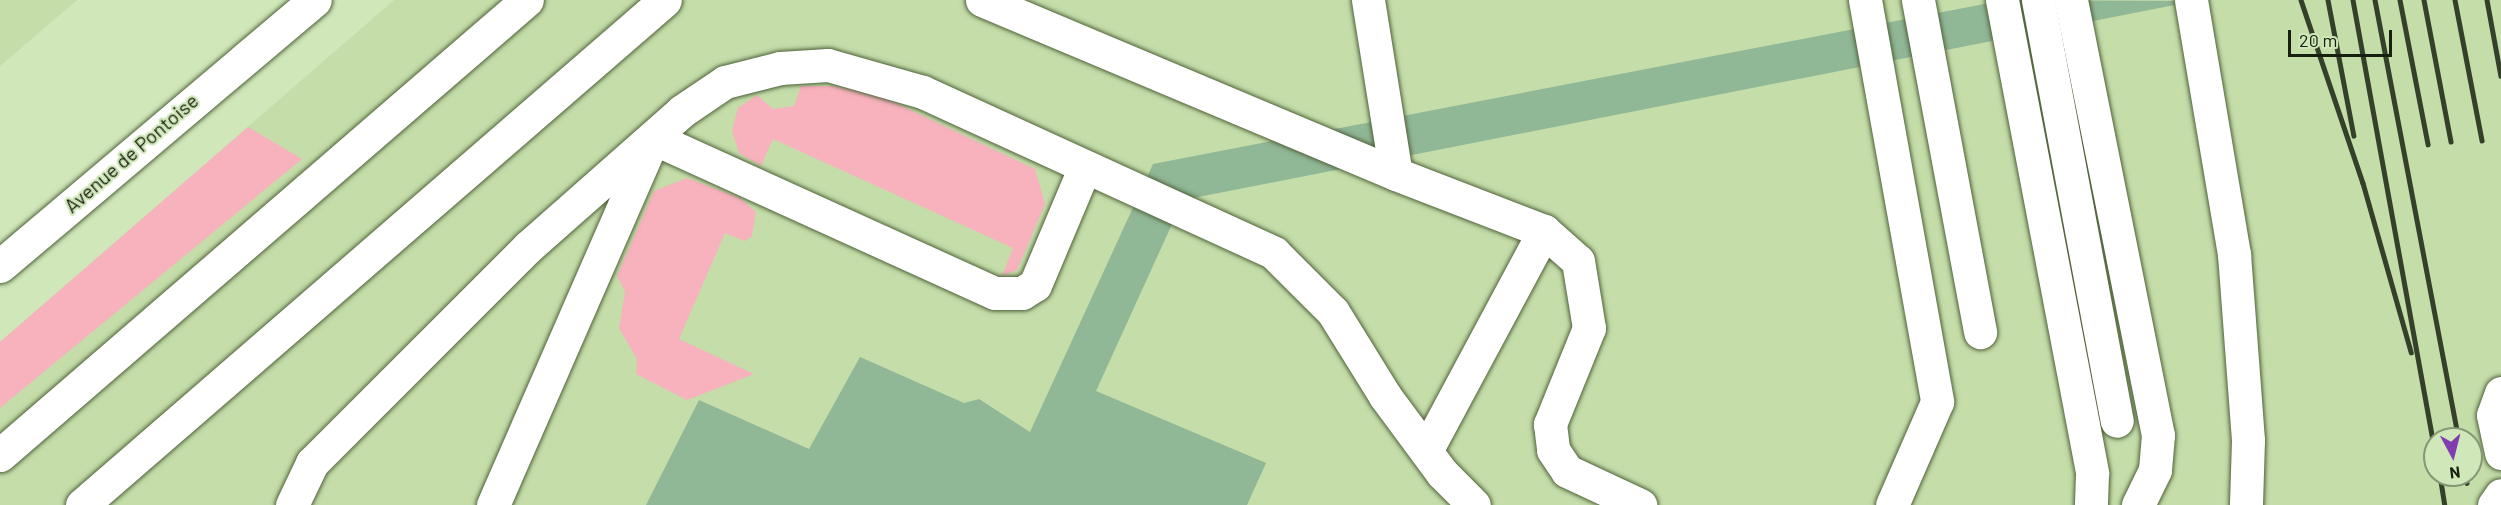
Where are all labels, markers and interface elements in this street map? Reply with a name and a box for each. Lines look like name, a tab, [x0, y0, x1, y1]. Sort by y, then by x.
scale bar	[2291, 18, 2394, 56]
text: 20 m	[2299, 29, 2337, 51]
street label: Avenue de Pontoise	[59, 88, 203, 218]
north arrow	[2423, 427, 2483, 487]
text: N	[2449, 463, 2461, 483]

